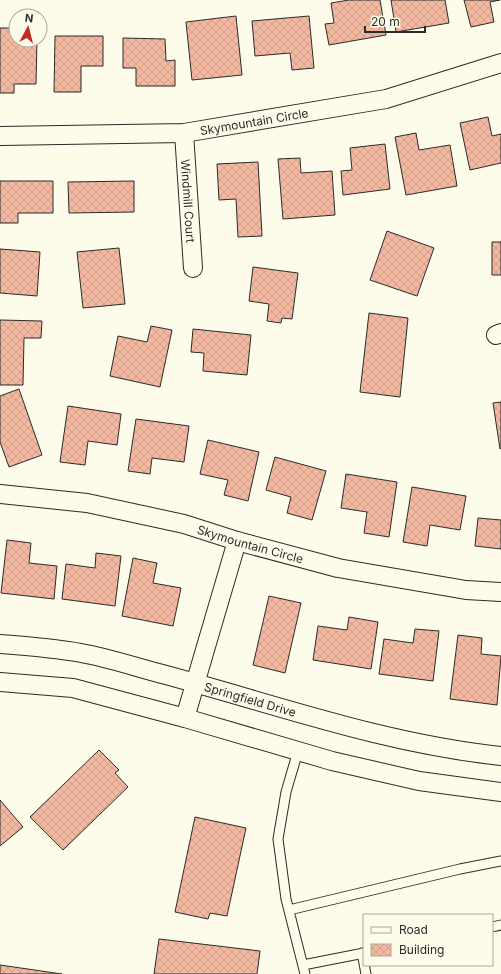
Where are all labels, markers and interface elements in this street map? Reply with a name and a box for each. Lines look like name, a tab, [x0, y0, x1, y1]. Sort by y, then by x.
north arrow	[8, 8, 48, 48]
scale bar	[365, 8, 425, 34]
text: N	[24, 11, 34, 26]
text: 20 m	[371, 14, 400, 29]
street label: Skymountain Circle	[199, 105, 309, 138]
street label: Windmill Court	[178, 159, 199, 243]
street label: Skymountain Circle	[195, 521, 305, 566]
street label: Springfield Drive	[203, 679, 298, 719]
legend	[363, 914, 493, 966]
text: Road	[399, 922, 428, 937]
text: Building	[399, 942, 444, 957]

